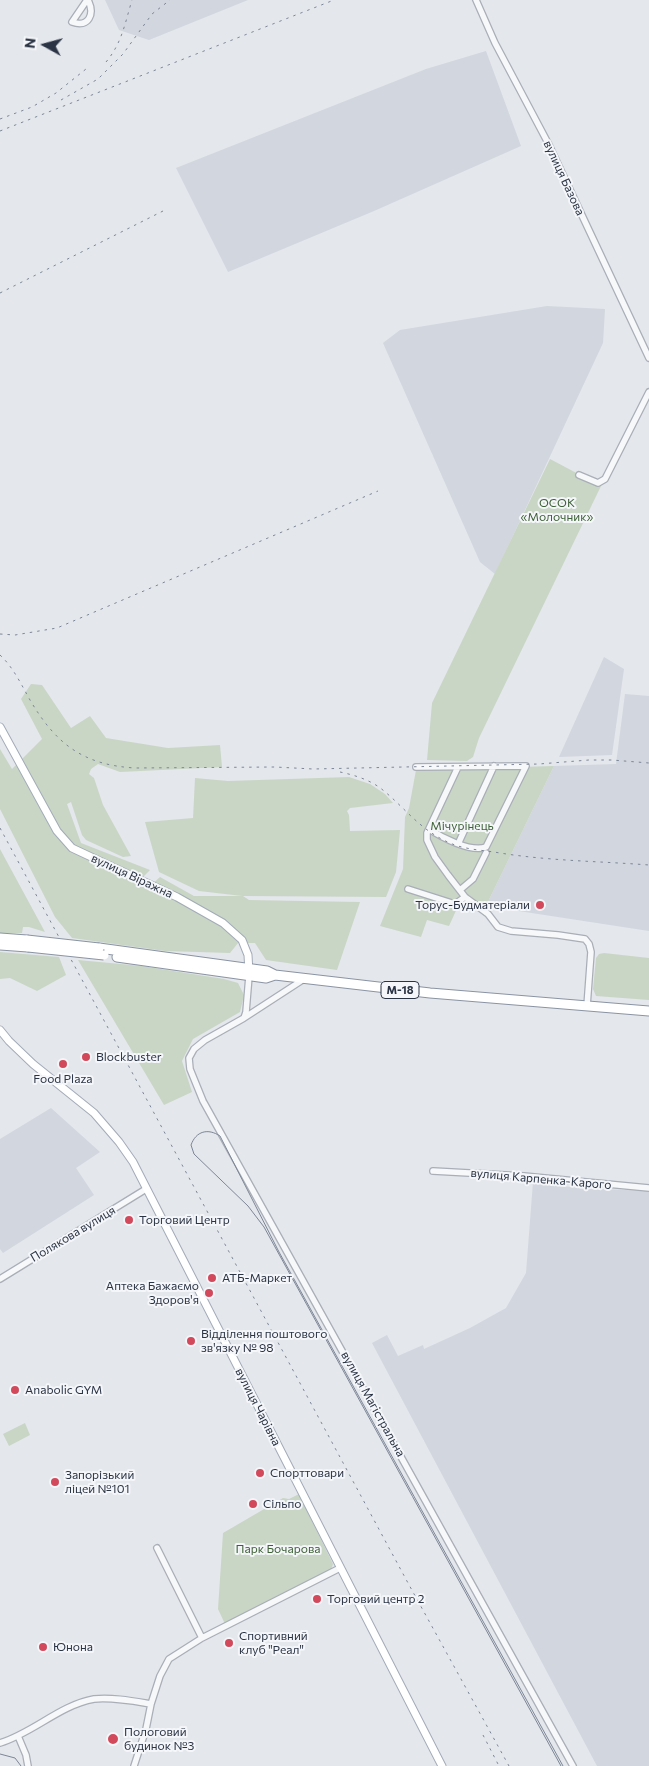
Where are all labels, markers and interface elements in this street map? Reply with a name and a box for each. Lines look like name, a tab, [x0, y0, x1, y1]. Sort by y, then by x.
north arrow	[20, 20, 70, 70]
text: N	[21, 37, 39, 49]
street label: вулиця Базова	[540, 138, 588, 218]
park label: ОСОК «Молочник»	[521, 496, 593, 524]
park label: Мічурінець	[430, 819, 494, 833]
street label: вулиця Віражна	[89, 851, 175, 901]
place label: Торус-Будматеріали	[415, 898, 530, 912]
marker: Торус-Будматеріали	[534, 899, 546, 911]
road number: М-18	[381, 982, 419, 998]
place label: Blockbuster	[96, 1050, 162, 1064]
marker: Blockbuster	[80, 1051, 92, 1063]
marker: Food Plaza	[57, 1058, 69, 1070]
place label: Food Plaza	[33, 1072, 93, 1086]
street label: вулиця Карпенка-Карого	[470, 1166, 612, 1192]
street label: Полякова вулиця	[28, 1203, 118, 1265]
place label: Торговий Центр	[139, 1213, 230, 1227]
marker: Торговий Центр	[123, 1214, 135, 1226]
place label: АТБ-Маркет	[222, 1271, 292, 1285]
marker: АТБ-Маркет	[206, 1272, 218, 1284]
place label: Аптека Бажаємо Здоров'я	[106, 1279, 199, 1307]
marker: Аптека Бажаємо Здоров'я	[203, 1287, 215, 1299]
place label: Відділення поштового зв'язку № 98	[201, 1327, 327, 1355]
marker: Відділення поштового зв'язку № 98	[185, 1335, 197, 1347]
street label: вулиця Магістральна	[338, 1349, 408, 1459]
street label: вулиця Чарівна	[232, 1366, 284, 1448]
place label: Anabolic GYM	[25, 1383, 102, 1397]
marker: Anabolic GYM	[9, 1384, 21, 1396]
place label: Спорттовари	[270, 1466, 344, 1480]
marker: Спорттовари	[254, 1467, 266, 1479]
place label: Запорізький ліцей №101	[65, 1468, 134, 1496]
marker: Запорізький ліцей №101	[49, 1476, 61, 1488]
place label: Сільпо	[263, 1497, 301, 1511]
marker: Сільпо	[247, 1498, 259, 1510]
park label: Парк Бочарова	[236, 1542, 320, 1556]
place label: Торговий центр 2	[327, 1592, 424, 1606]
marker: Торговий центр 2	[311, 1593, 323, 1605]
place label: Спортивний клуб "Реал"	[239, 1629, 308, 1657]
marker: Спортивний клуб "Реал"	[223, 1637, 235, 1649]
place label: Юнона	[53, 1640, 93, 1654]
marker: Юнона	[37, 1641, 49, 1653]
place label: Пологовий будинок №3	[124, 1725, 194, 1753]
marker: Пологовий будинок №3	[106, 1732, 120, 1746]

